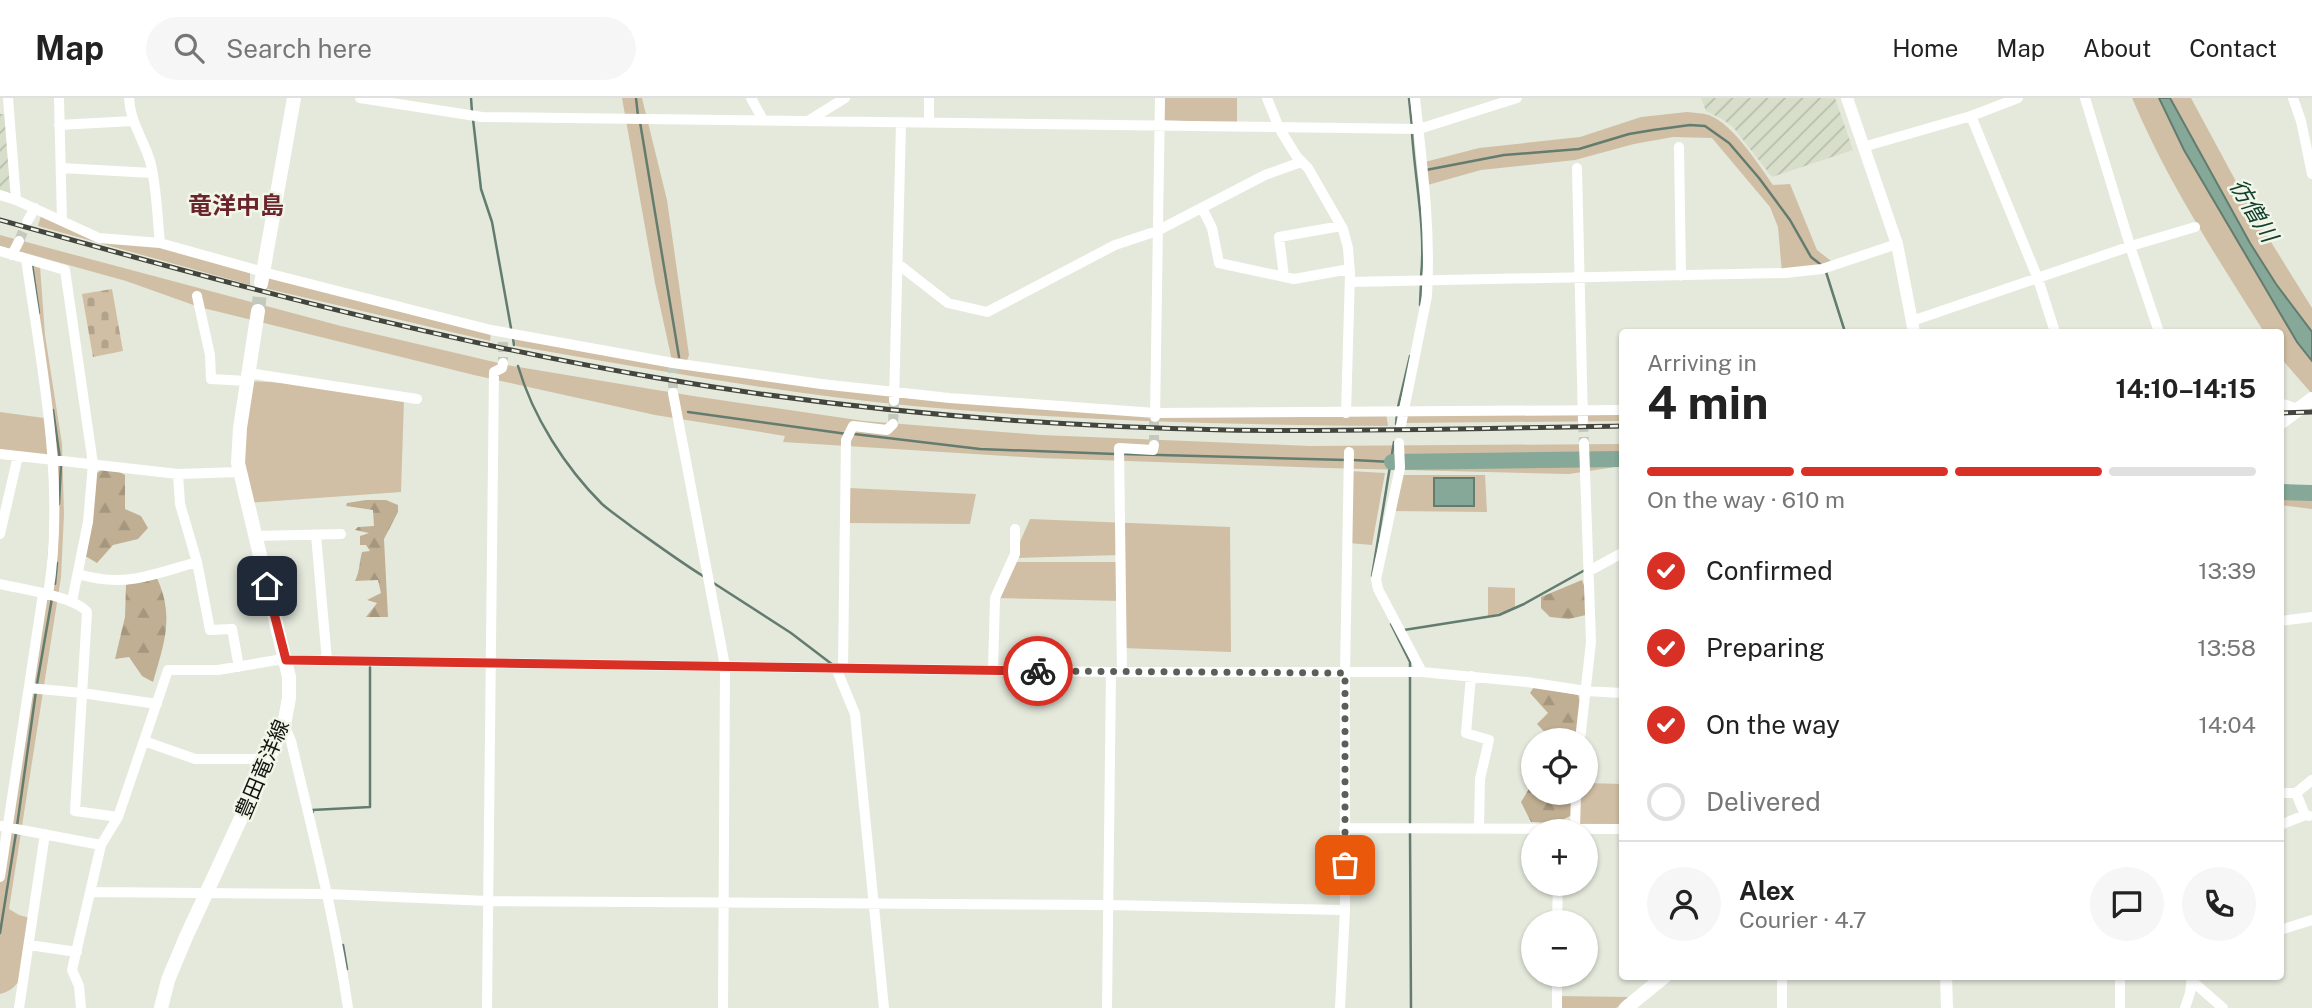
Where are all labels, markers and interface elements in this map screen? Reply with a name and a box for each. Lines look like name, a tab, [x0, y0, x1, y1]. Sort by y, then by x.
search box	[146, 17, 636, 80]
text: Map	[35, 29, 104, 67]
icon: search	[170, 29, 208, 67]
text: Search here	[226, 33, 372, 64]
text: Home	[1892, 34, 1958, 62]
text: Map	[1996, 34, 2045, 62]
text: About	[2083, 34, 2151, 62]
text: Contact	[2189, 34, 2277, 62]
water label: 彷僧川	[2225, 173, 2285, 249]
district label: 竜洋中島	[188, 191, 284, 219]
text: Arriving in	[1647, 349, 1757, 376]
text: 14:10–14:15	[2115, 373, 2256, 404]
text: 4 min	[1647, 375, 1768, 429]
text: On the way · 610 m	[1647, 486, 1845, 513]
icon: check	[1647, 552, 1685, 590]
text: Confirmed	[1706, 555, 1833, 586]
pin	[237, 556, 297, 616]
text: 13:39	[2198, 557, 2256, 584]
icon: home	[248, 567, 286, 605]
icon: check	[1647, 629, 1685, 667]
text: Preparing	[1706, 632, 1825, 663]
text: 13:58	[2197, 634, 2256, 661]
courier	[1003, 636, 1073, 706]
icon: bike	[1019, 652, 1057, 690]
icon: check	[1647, 706, 1685, 744]
text: On the way	[1706, 709, 1840, 740]
text: 14:04	[2199, 711, 2256, 738]
street label: 豊田竜洋線	[230, 716, 294, 822]
map controls	[1521, 728, 1598, 987]
button: locate	[1521, 728, 1598, 805]
text: Delivered	[1706, 786, 1821, 817]
button: +	[1521, 819, 1598, 896]
pin	[1315, 835, 1375, 895]
icon: bag	[1326, 846, 1364, 884]
button: person	[1647, 867, 1721, 941]
button: chat	[2090, 867, 2164, 941]
button: phone	[2182, 867, 2256, 941]
text: Alex	[1739, 875, 1795, 906]
text: Courier · 4.7	[1739, 906, 1867, 933]
button: −	[1521, 910, 1598, 987]

